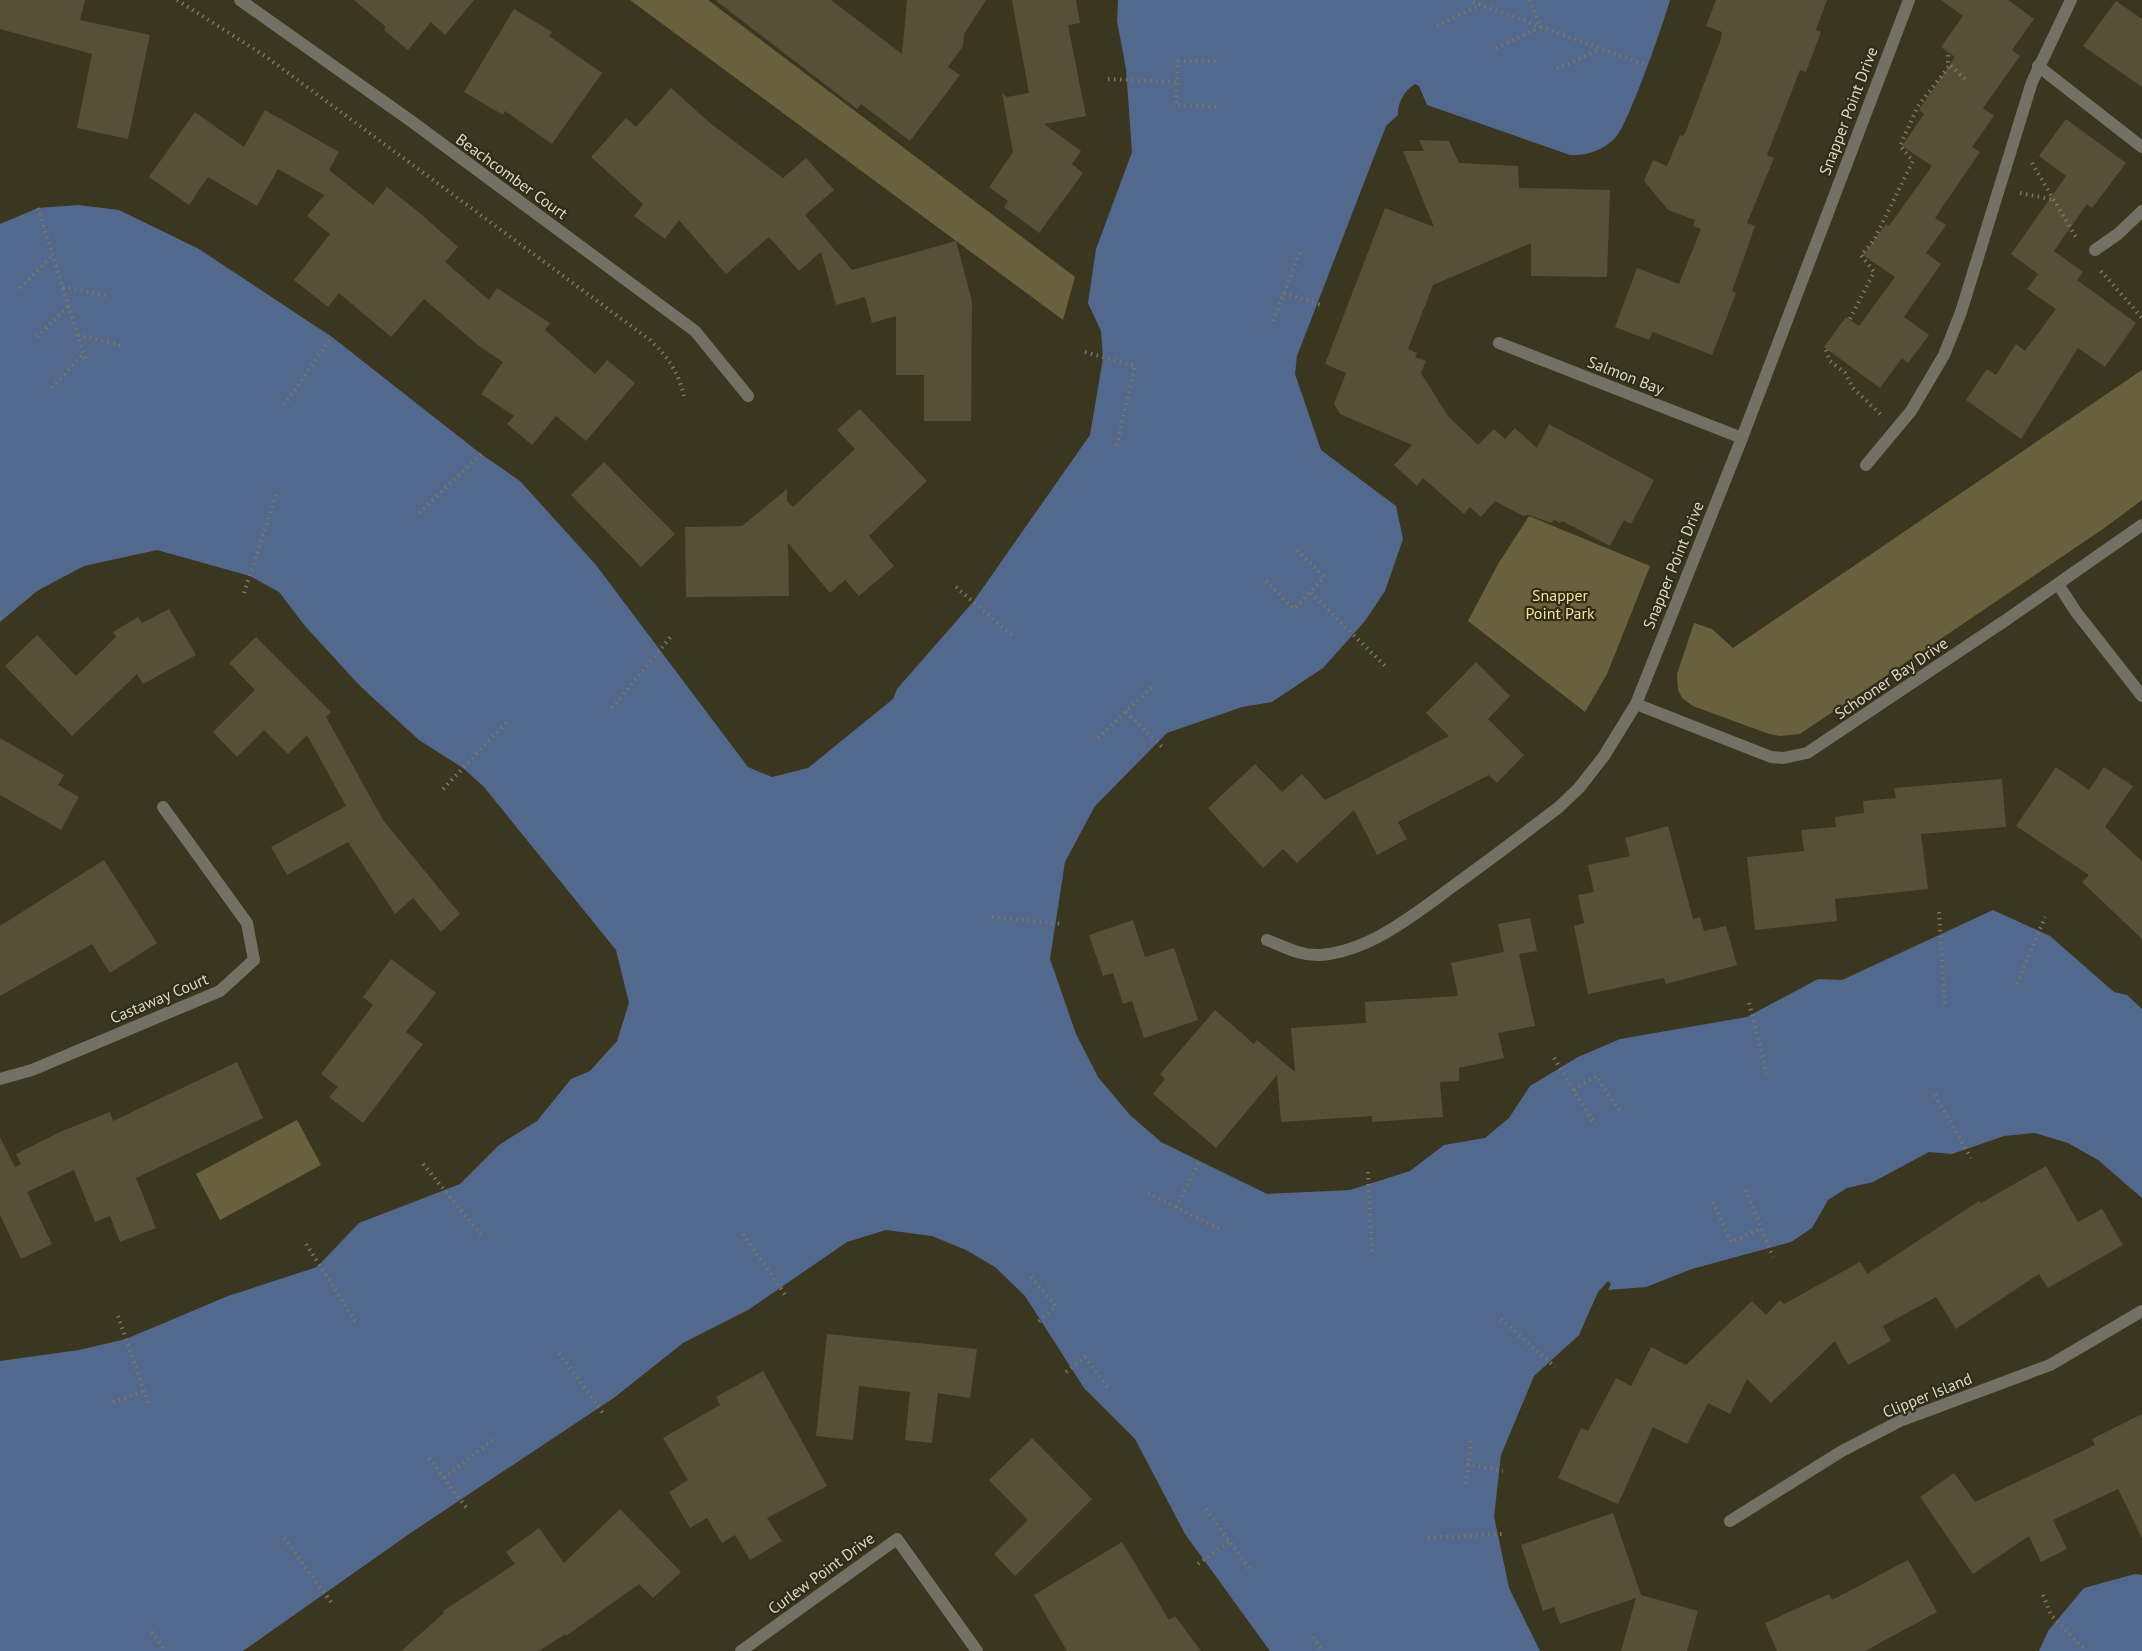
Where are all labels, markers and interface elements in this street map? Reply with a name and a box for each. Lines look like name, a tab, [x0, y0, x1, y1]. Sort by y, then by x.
street label: Snapper Point Drive	[1814, 44, 1882, 178]
street label: Beachcomber Court	[452, 129, 572, 224]
street label: Salmon Bay	[1585, 351, 1668, 399]
street label: Snapper Point Drive	[1638, 498, 1708, 632]
park label: Snapper Point Park	[1525, 585, 1595, 623]
street label: Schooner Bay Drive	[1830, 633, 1952, 723]
street label: Castaway Court	[107, 968, 212, 1028]
street label: Clipper Island	[1879, 1368, 1975, 1422]
street label: Curlew Point Drive	[764, 1528, 878, 1618]

